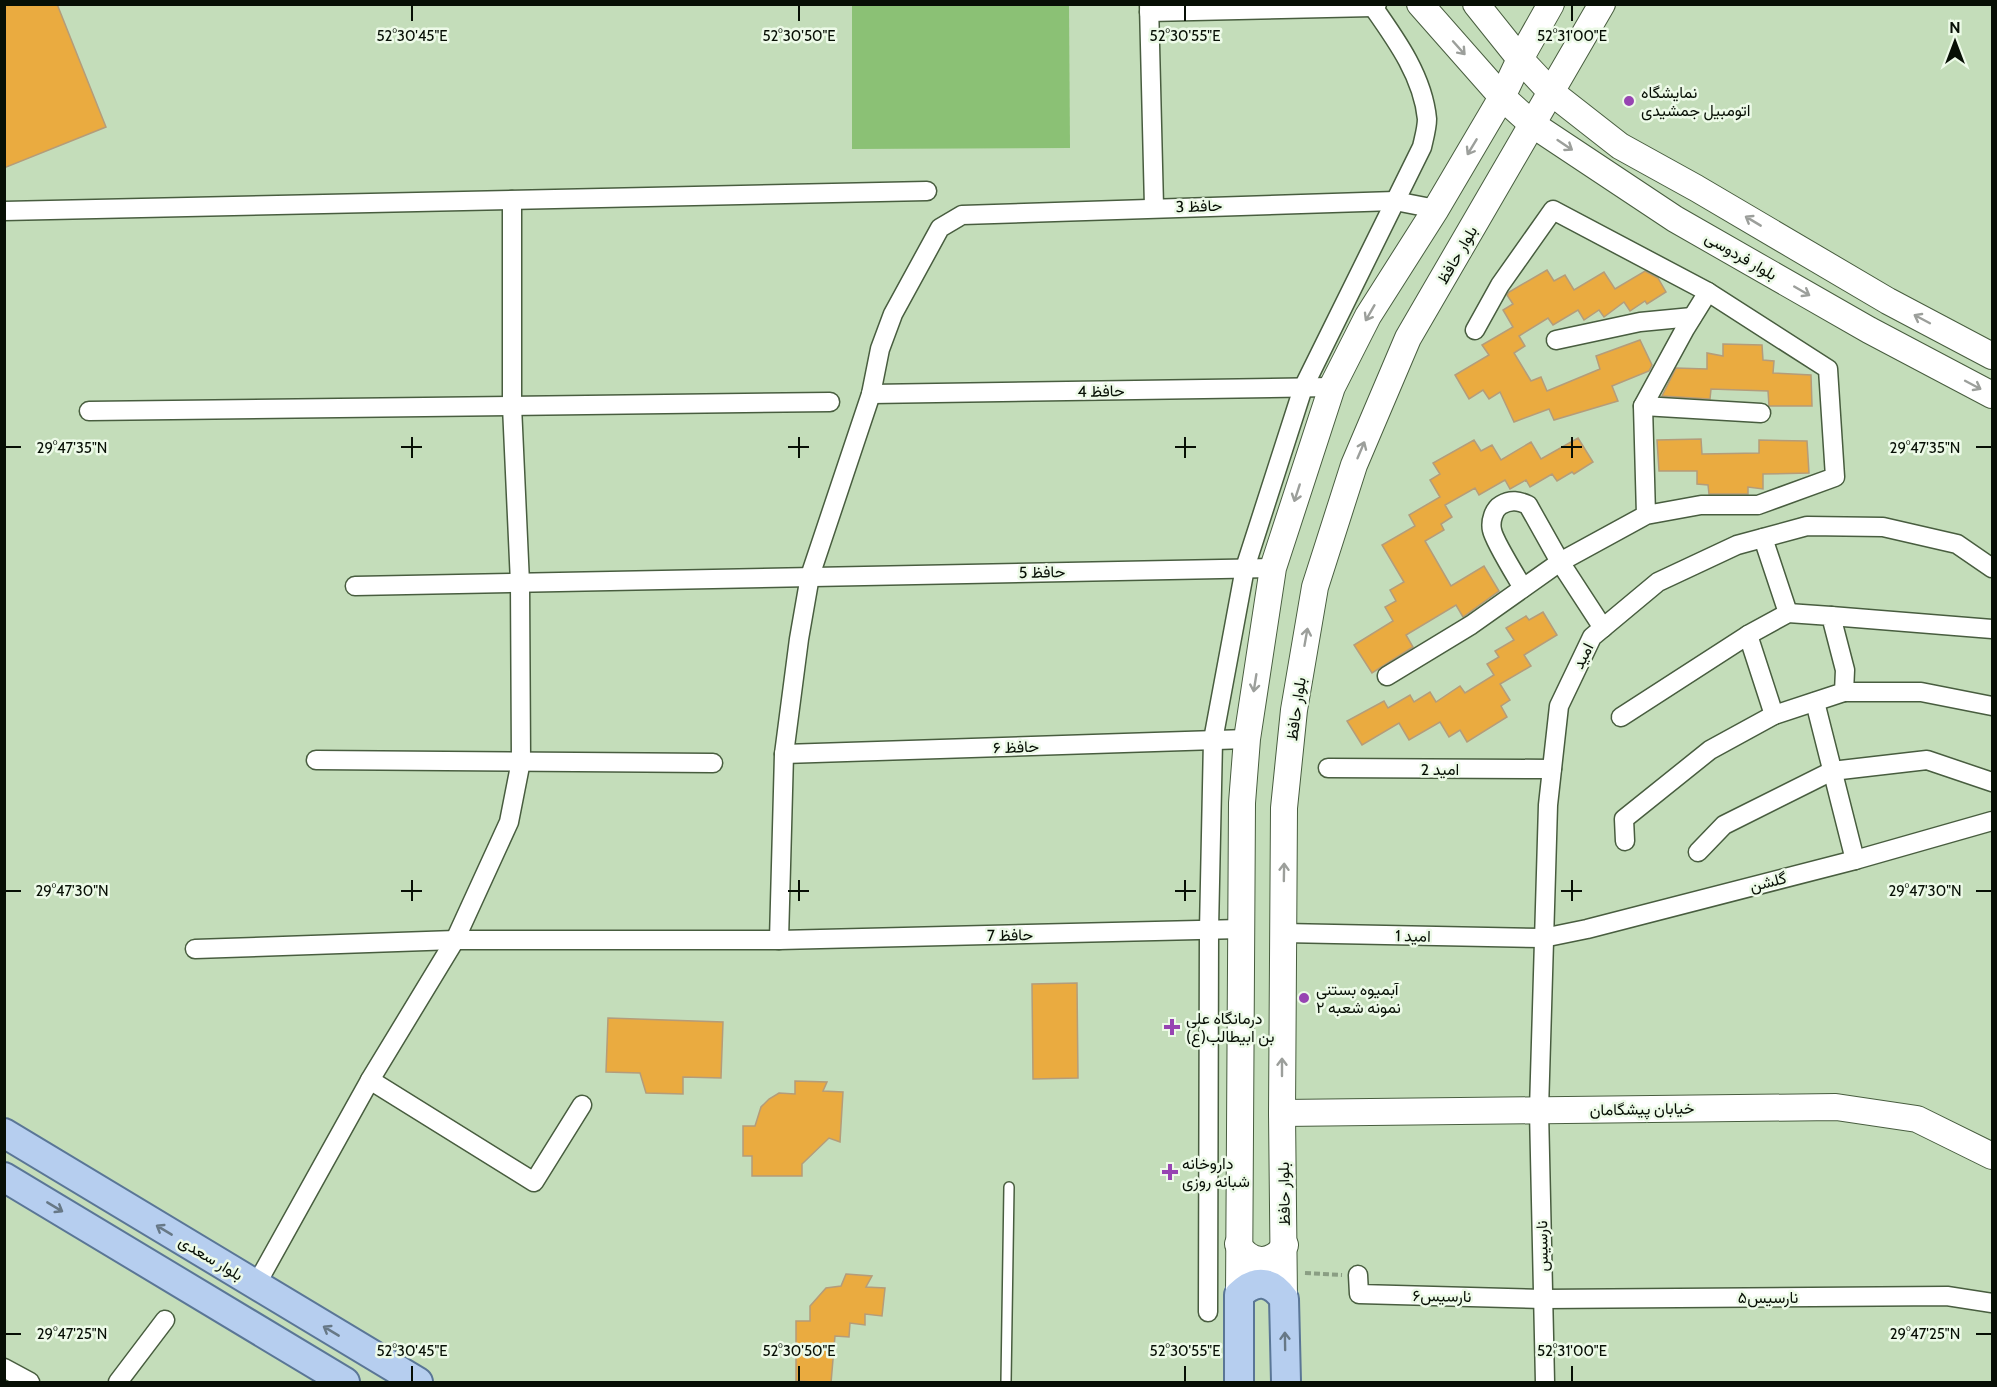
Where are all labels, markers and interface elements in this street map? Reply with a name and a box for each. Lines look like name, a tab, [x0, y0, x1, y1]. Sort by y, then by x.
north arrow	[1925, 12, 1985, 72]
text: N	[1949, 18, 1961, 37]
text: 52°30'45"E	[376, 27, 448, 45]
text: 52°30'50"E	[762, 27, 836, 45]
text: 52°30'55"E	[1150, 27, 1220, 45]
text: 52°31'00"E	[1537, 27, 1607, 45]
one-way arrow	[1452, 40, 1466, 55]
place label: نمایشگاه اتومبیل جمشیدی	[1641, 83, 1750, 121]
marker: نمایشگاه اتومبیل جمشیدی	[1622, 94, 1636, 108]
one-way arrow	[1466, 138, 1478, 155]
one-way arrow	[1556, 139, 1573, 152]
street label: حافظ 3	[1175, 196, 1223, 216]
one-way arrow	[1745, 215, 1762, 227]
street label: بلوار حافظ	[1433, 222, 1482, 288]
street label: بلوار فردوسی	[1701, 228, 1780, 285]
one-way arrow	[1793, 286, 1810, 298]
one-way arrow	[1364, 304, 1376, 321]
one-way arrow	[1914, 313, 1932, 324]
one-way arrow	[1964, 379, 1981, 391]
street label: حافظ 4	[1077, 381, 1125, 401]
text: 29°47'35"N	[37, 439, 107, 457]
text: 29°47'35"N	[1890, 439, 1960, 457]
one-way arrow	[1356, 441, 1367, 459]
one-way arrow	[1291, 483, 1302, 502]
street label: حافظ 5	[1018, 562, 1066, 582]
one-way arrow	[1301, 627, 1312, 647]
street label: امید	[1569, 640, 1597, 672]
one-way arrow	[1250, 673, 1261, 692]
street label: بلوار حافظ	[1282, 676, 1311, 742]
street label: حافظ ۶	[993, 737, 1040, 757]
street label: امید 2	[1421, 760, 1459, 779]
one-way arrow	[1278, 863, 1289, 883]
street label: گلشن	[1748, 868, 1789, 897]
text: 29°47'30"N	[35, 882, 109, 900]
text: 29°47'30"N	[1888, 882, 1962, 900]
street label: حافظ 7	[987, 925, 1033, 945]
street label: امید 1	[1395, 926, 1431, 946]
place label: آبمیوه بستنی نمونه شعبه ۲	[1316, 980, 1401, 1018]
marker: آبمیوه بستنی نمونه شعبه ۲	[1297, 991, 1311, 1005]
place label: درمانگاه علی بن ابیطالب(ع)	[1186, 1009, 1274, 1048]
marker: درمانگاه علی بن ابیطالب(ع)	[1163, 1018, 1181, 1036]
one-way arrow	[1276, 1058, 1288, 1078]
street label: خیابان پیشگامان	[1589, 1099, 1695, 1121]
place label: داروخانه شبانه روزی	[1182, 1154, 1250, 1192]
street label: بلوار حافظ	[1274, 1162, 1295, 1226]
marker: داروخانه شبانه روزی	[1163, 1165, 1177, 1179]
one-way arrow	[46, 1202, 63, 1214]
street label: نارسیس	[1532, 1220, 1553, 1272]
one-way arrow	[156, 1223, 173, 1235]
street label: بلوار سعدی	[175, 1232, 246, 1285]
street label: نارسیس۶	[1412, 1286, 1472, 1307]
street label: نارسیس۵	[1738, 1288, 1798, 1308]
one-way arrow	[323, 1324, 340, 1336]
text: 29°47'25"N	[37, 1325, 107, 1343]
text: 29°47'25"N	[1890, 1325, 1960, 1343]
one-way arrow	[1279, 1331, 1291, 1351]
text: 52°30'45"E	[376, 1342, 448, 1360]
text: 52°30'50"E	[762, 1342, 836, 1360]
text: 52°30'55"E	[1150, 1342, 1220, 1360]
text: 52°31'00"E	[1537, 1342, 1607, 1360]

